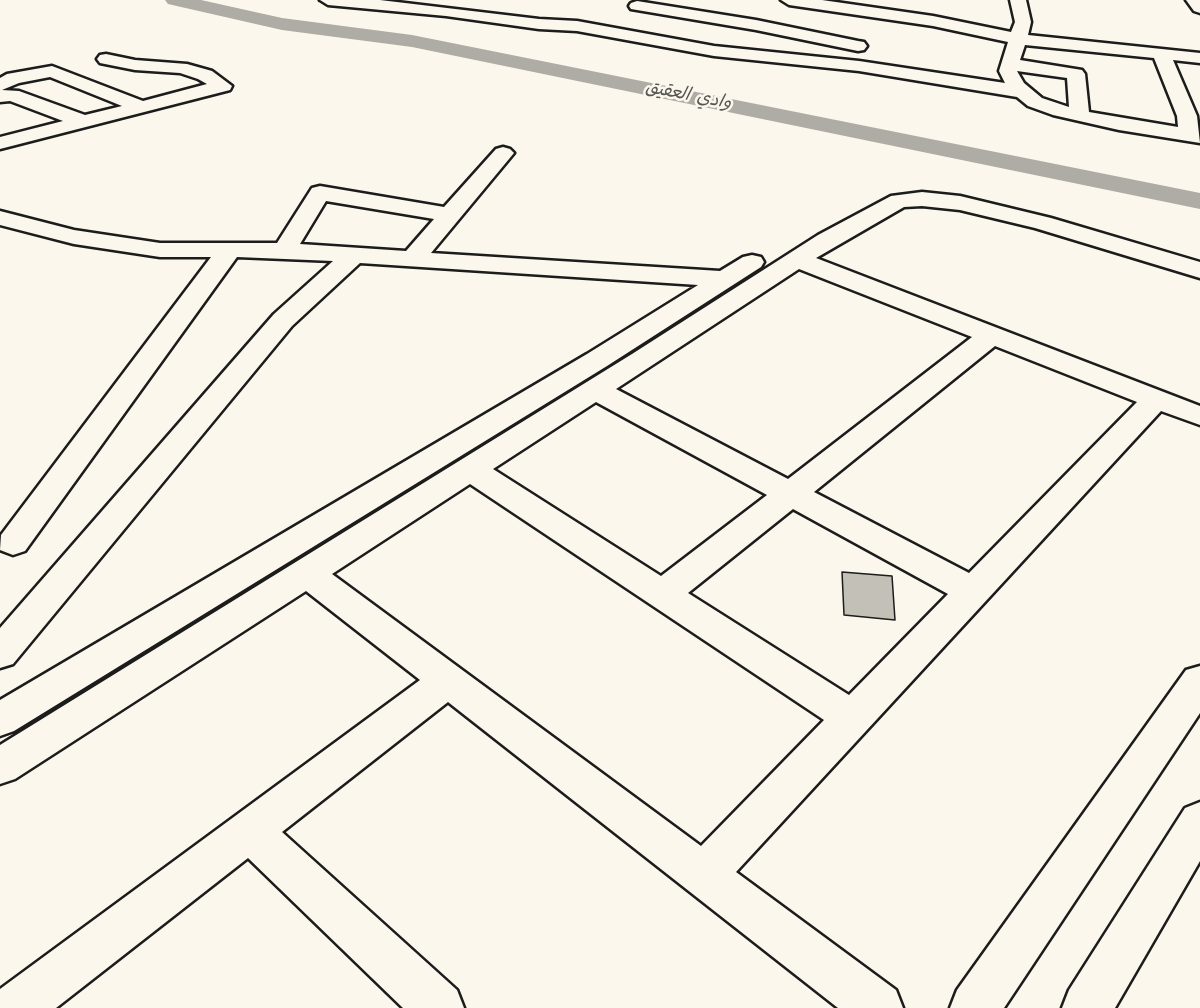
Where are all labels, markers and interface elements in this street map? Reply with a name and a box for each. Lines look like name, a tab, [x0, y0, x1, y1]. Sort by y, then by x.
water label: وادي العقيق	[643, 78, 733, 116]

